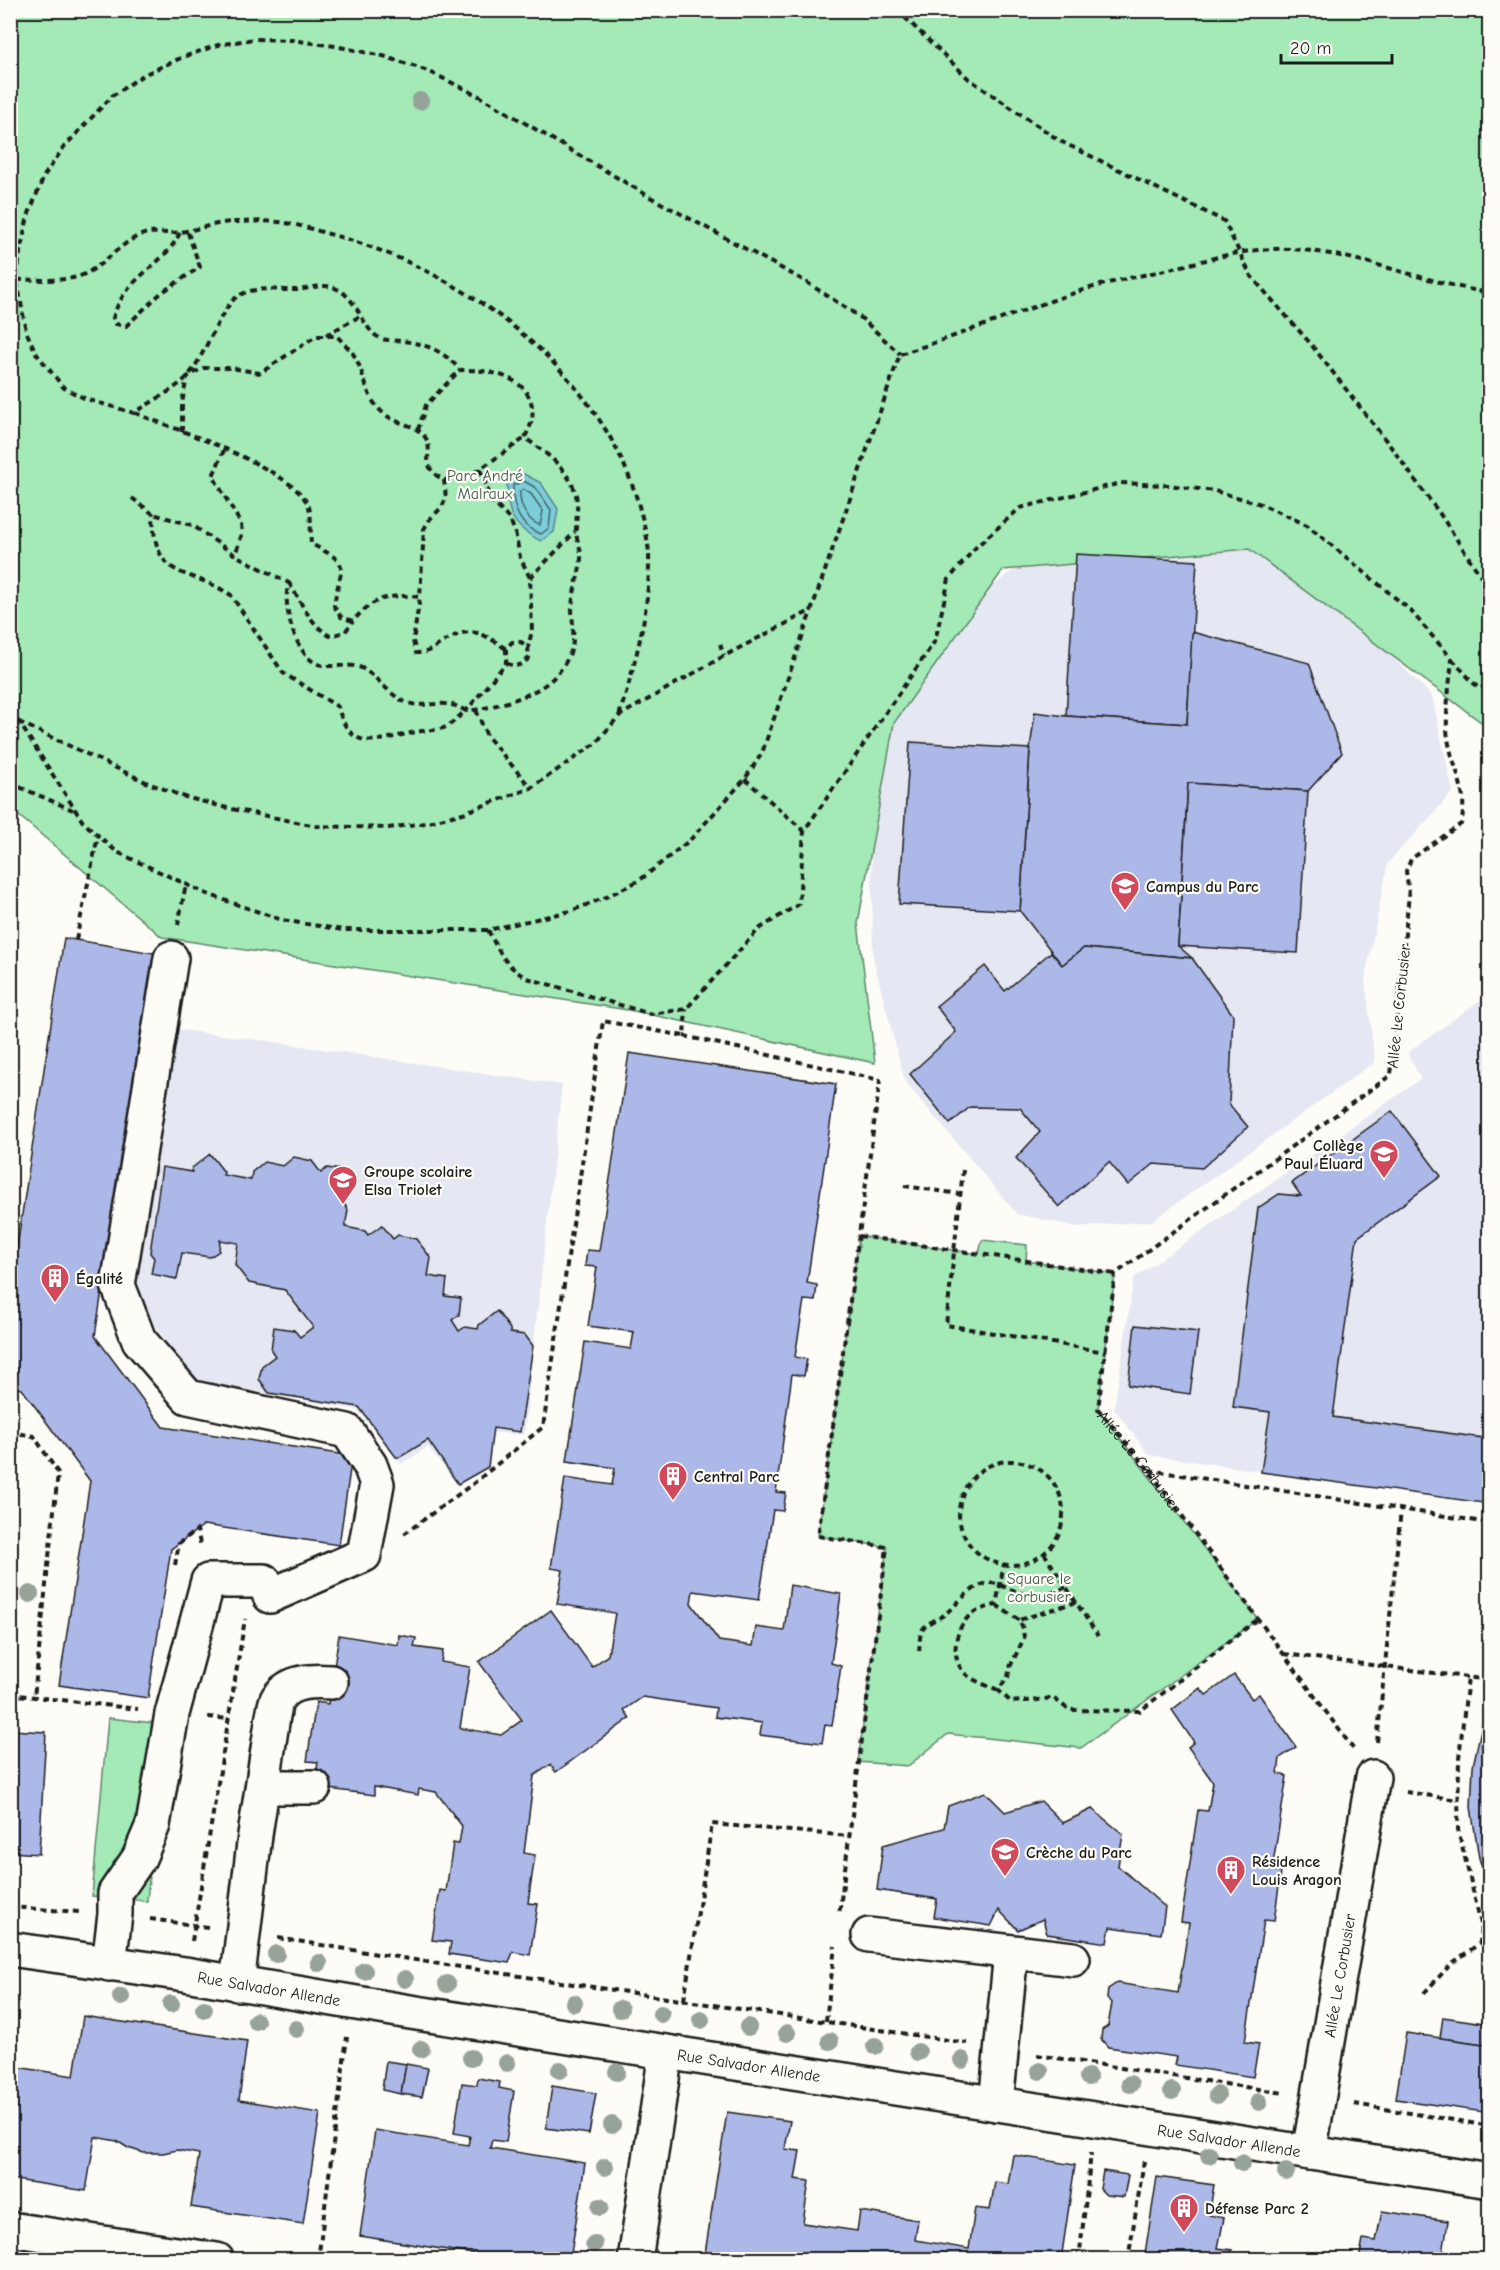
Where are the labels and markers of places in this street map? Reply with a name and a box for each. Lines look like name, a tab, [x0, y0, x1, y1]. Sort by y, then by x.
school or university icon: Campus du Parc	[1109, 870, 1141, 912]
place label: Campus du Parc	[1146, 878, 1259, 896]
place label: Collège Paul Éluard	[1284, 1137, 1363, 1173]
school or university icon: Collège Paul Éluard	[1368, 1138, 1400, 1180]
place label: Groupe scolaire Elsa Triolet	[364, 1163, 472, 1199]
school or university icon: Groupe scolaire Elsa Triolet	[327, 1164, 359, 1206]
building icon: Égalité	[39, 1262, 71, 1304]
place label: Égalité	[76, 1269, 123, 1288]
building icon: Central Parc	[657, 1460, 689, 1502]
place label: Central Parc	[694, 1468, 780, 1486]
school or university icon: Crèche du Parc	[989, 1836, 1021, 1878]
place label: Crèche du Parc	[1026, 1844, 1132, 1862]
place label: Résidence Louis Aragon	[1252, 1853, 1342, 1889]
building icon: Résidence Louis Aragon	[1215, 1854, 1247, 1896]
building icon: Défense Parc 2	[1168, 2192, 1200, 2234]
place label: Défense Parc 2	[1205, 2200, 1309, 2218]

